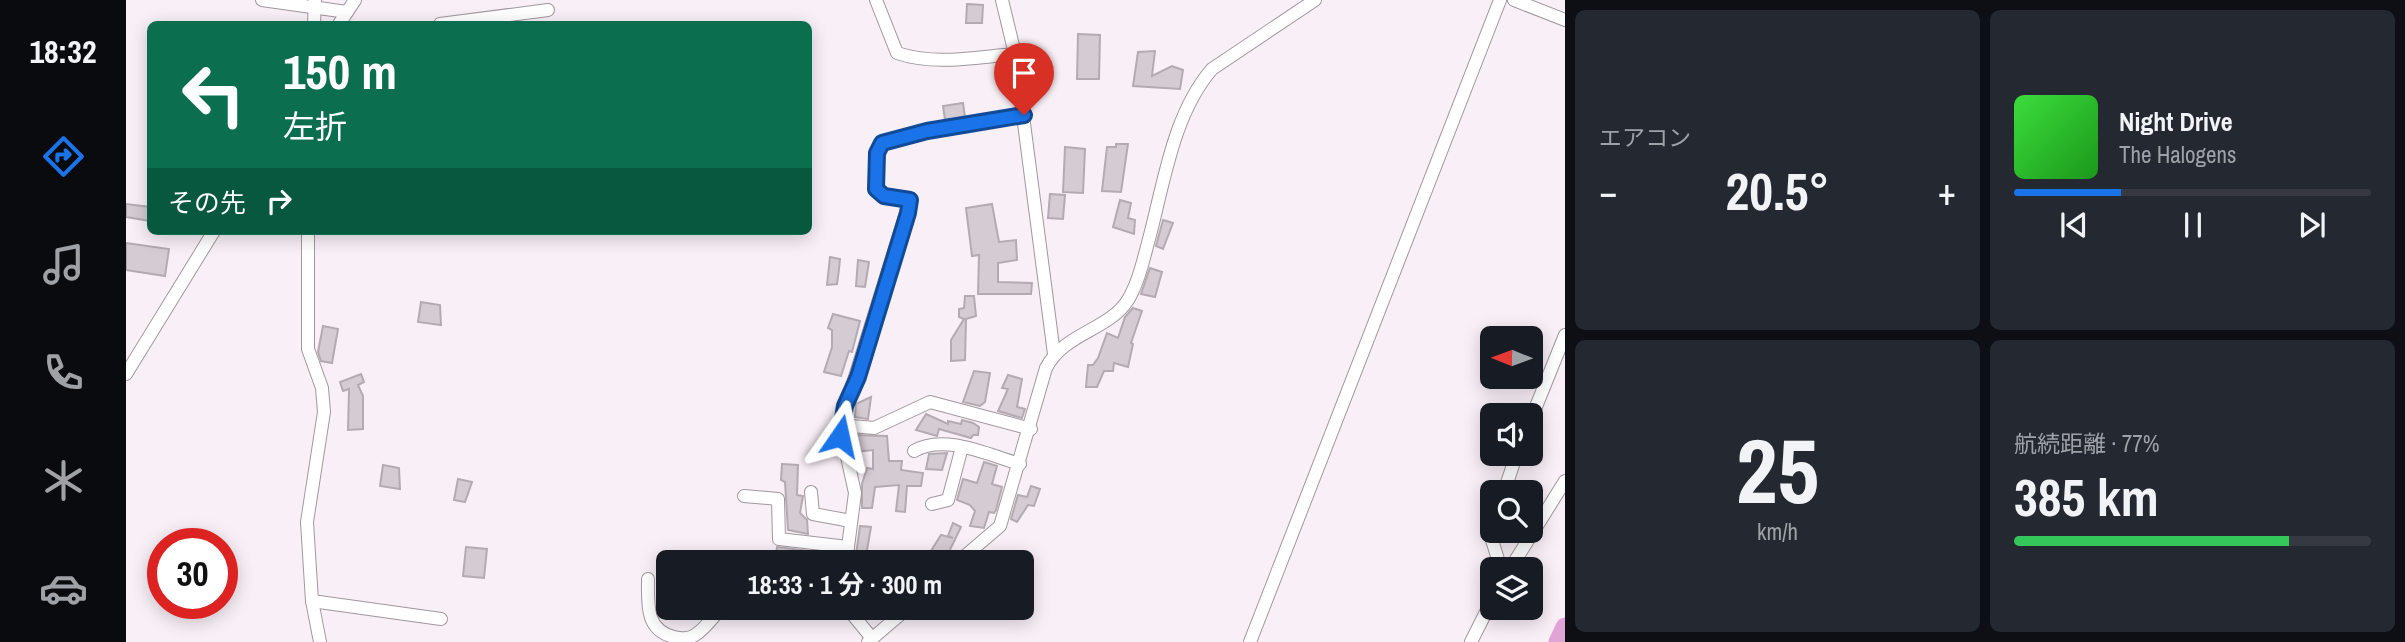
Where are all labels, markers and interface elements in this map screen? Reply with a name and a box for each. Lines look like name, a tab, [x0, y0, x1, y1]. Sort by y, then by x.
text: 18:32	[29, 30, 97, 73]
text: 150 m	[283, 38, 397, 104]
pin	[994, 43, 1054, 115]
icon: left	[168, 49, 259, 140]
icon: arrive	[1005, 54, 1043, 92]
text: Night Drive	[2119, 104, 2233, 139]
text: 左折	[283, 105, 347, 148]
text: エアコン	[1599, 122, 1691, 153]
icon: directions	[39, 132, 88, 181]
text: The Halogens	[2119, 139, 2236, 170]
text: 20.5°	[1726, 156, 1829, 226]
text: −	[1599, 166, 1617, 217]
text: +	[1938, 166, 1956, 217]
icon: right	[260, 182, 298, 220]
text: その先	[168, 185, 246, 220]
icon: previous	[2055, 206, 2093, 244]
icon: pause	[2174, 206, 2212, 244]
icon: next	[2293, 206, 2331, 244]
icon: music	[39, 240, 88, 289]
north arrow	[1480, 326, 1544, 388]
map controls	[1480, 326, 1543, 620]
icon: phone	[39, 348, 88, 397]
position arrow	[803, 399, 877, 473]
button: sound	[1480, 403, 1543, 466]
text: 25	[1736, 409, 1819, 531]
text: 航続距離 · 77%	[2014, 428, 2159, 459]
icon: climate	[39, 456, 88, 505]
text: 385 km	[2014, 462, 2159, 532]
button: search	[1480, 480, 1543, 543]
text: km/h	[1757, 516, 1798, 547]
speed limit sign: 30	[147, 528, 238, 619]
button: layers	[1480, 557, 1543, 620]
icon: car	[39, 564, 88, 613]
text: 18:33 · 1 分 · 300 m	[748, 567, 942, 602]

